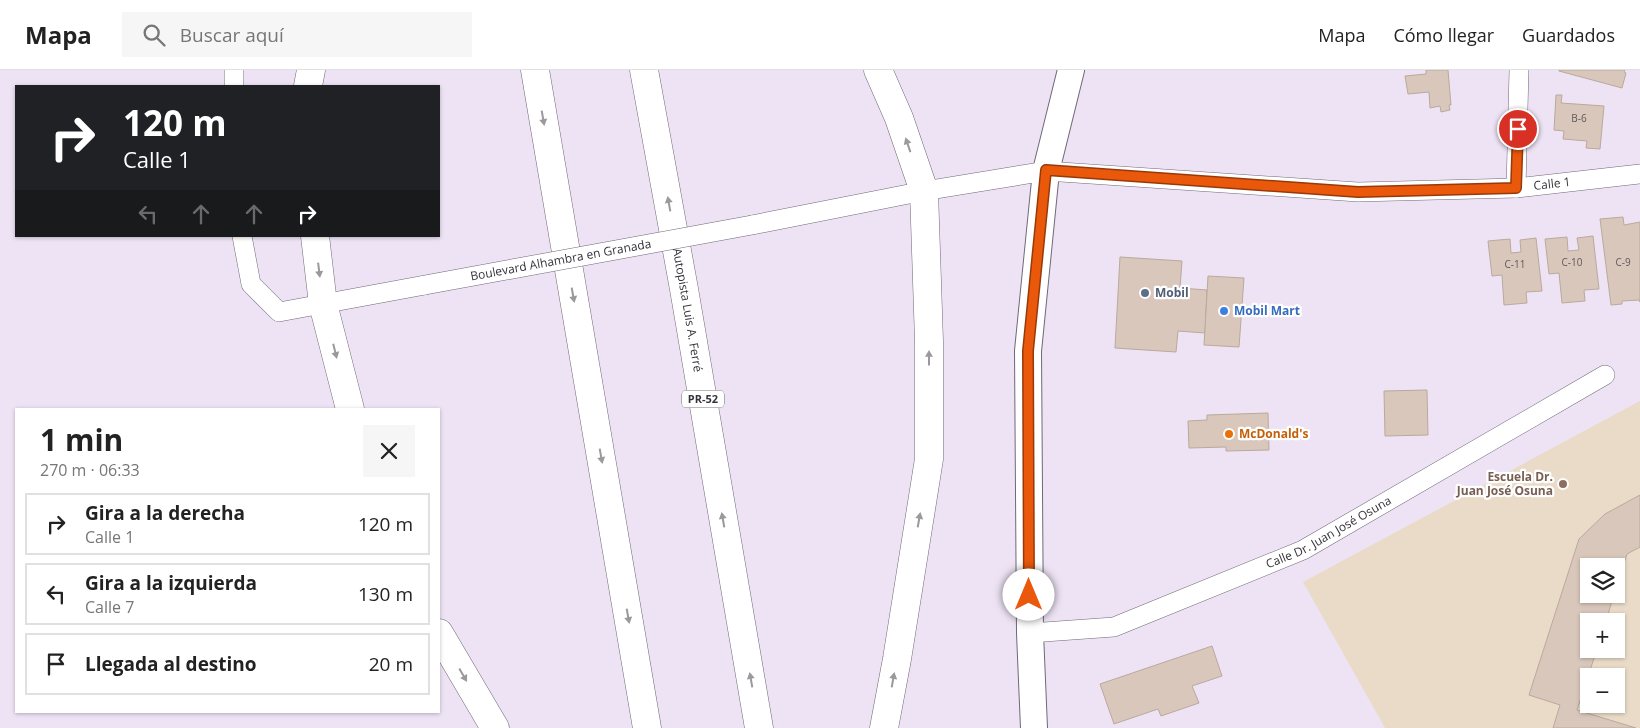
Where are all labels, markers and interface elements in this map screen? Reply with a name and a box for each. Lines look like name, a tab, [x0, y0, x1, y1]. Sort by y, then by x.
search box	[122, 12, 472, 57]
text: Mapa	[25, 18, 92, 51]
icon: search	[140, 21, 168, 49]
text: Buscar aquí	[180, 22, 284, 48]
text: Mapa	[1318, 23, 1365, 47]
text: Cómo llegar	[1393, 23, 1494, 47]
text: Guardados	[1522, 23, 1615, 47]
text: 120 m	[123, 99, 227, 146]
icon: right	[40, 105, 105, 170]
pin	[1497, 108, 1539, 150]
one-way arrow	[539, 110, 547, 126]
house number: B-6	[1571, 111, 1587, 125]
icon: arrive	[1504, 115, 1532, 143]
one-way arrow	[904, 137, 911, 152]
text: Calle 1	[123, 144, 191, 174]
street label: Calle 1	[1533, 173, 1571, 194]
one-way arrow	[664, 196, 672, 212]
icon: left	[134, 200, 162, 228]
icon: ahead	[187, 200, 215, 228]
icon: ahead	[240, 200, 268, 228]
icon: right	[293, 200, 321, 228]
street label: Boulevard Alhambra en Granada	[469, 235, 652, 285]
street label: Autopista Luis A. Ferré	[669, 247, 707, 374]
house number: C-10	[1562, 255, 1583, 269]
house number: C-9	[1615, 255, 1631, 269]
house number: C-11	[1505, 257, 1525, 271]
one-way arrow	[315, 262, 323, 278]
place label: Mobil	[1155, 284, 1189, 301]
marker: Mobil	[1139, 287, 1151, 299]
one-way arrow	[570, 288, 578, 304]
place label: Mobil Mart	[1234, 302, 1300, 319]
marker: Mobil Mart	[1218, 305, 1230, 317]
one-way arrow	[331, 344, 339, 359]
one-way arrow	[925, 350, 933, 366]
road number: PR-52	[682, 390, 724, 408]
text: 1 min	[40, 419, 123, 460]
button: close	[363, 425, 415, 477]
place label: McDonald's	[1239, 425, 1308, 442]
marker: McDonald's	[1223, 428, 1235, 440]
one-way arrow	[597, 448, 605, 464]
text: 270 m · 06:33	[40, 459, 140, 481]
place label: Escuela Dr. Juan José Osuna	[1456, 468, 1553, 499]
marker: Escuela Dr. Juan José Osuna	[1557, 478, 1569, 490]
street label: Calle Dr. Juan José Osuna	[1263, 492, 1394, 572]
text: Gira a la derecha	[85, 500, 245, 526]
icon: right	[42, 510, 70, 538]
text: 120 m	[358, 511, 413, 537]
one-way arrow	[719, 511, 727, 527]
one-way arrow	[915, 511, 923, 527]
text: Calle 1	[85, 526, 134, 548]
map controls	[1580, 558, 1625, 713]
button: layers	[1580, 558, 1625, 603]
position arrow	[1002, 568, 1054, 620]
text: Gira a la izquierda	[85, 570, 257, 596]
icon: left	[42, 580, 70, 608]
text: 130 m	[358, 581, 413, 607]
text: Calle 7	[85, 596, 134, 618]
one-way arrow	[624, 608, 632, 624]
button: +	[1580, 613, 1625, 658]
icon: arrive	[42, 650, 70, 678]
text: Llegada al destino	[85, 651, 257, 677]
text: 20 m	[369, 651, 413, 677]
one-way arrow	[459, 668, 468, 681]
button: −	[1580, 668, 1625, 713]
one-way arrow	[746, 672, 754, 688]
one-way arrow	[889, 672, 897, 688]

